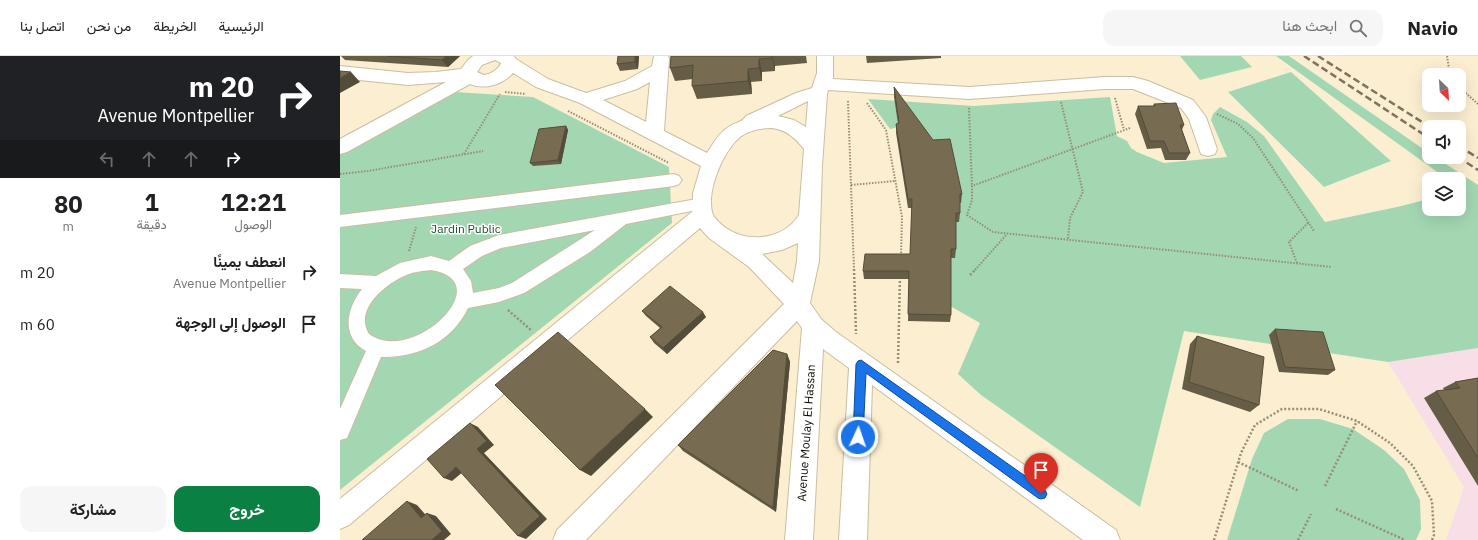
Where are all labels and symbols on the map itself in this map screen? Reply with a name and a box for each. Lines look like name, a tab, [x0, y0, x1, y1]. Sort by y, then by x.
north arrow	[1422, 68, 1466, 112]
park label: Jardin Public	[431, 221, 501, 236]
street label: Avenue Moulay El Hassan	[794, 364, 818, 502]
position arrow	[837, 416, 879, 458]
pin	[1024, 453, 1058, 494]

